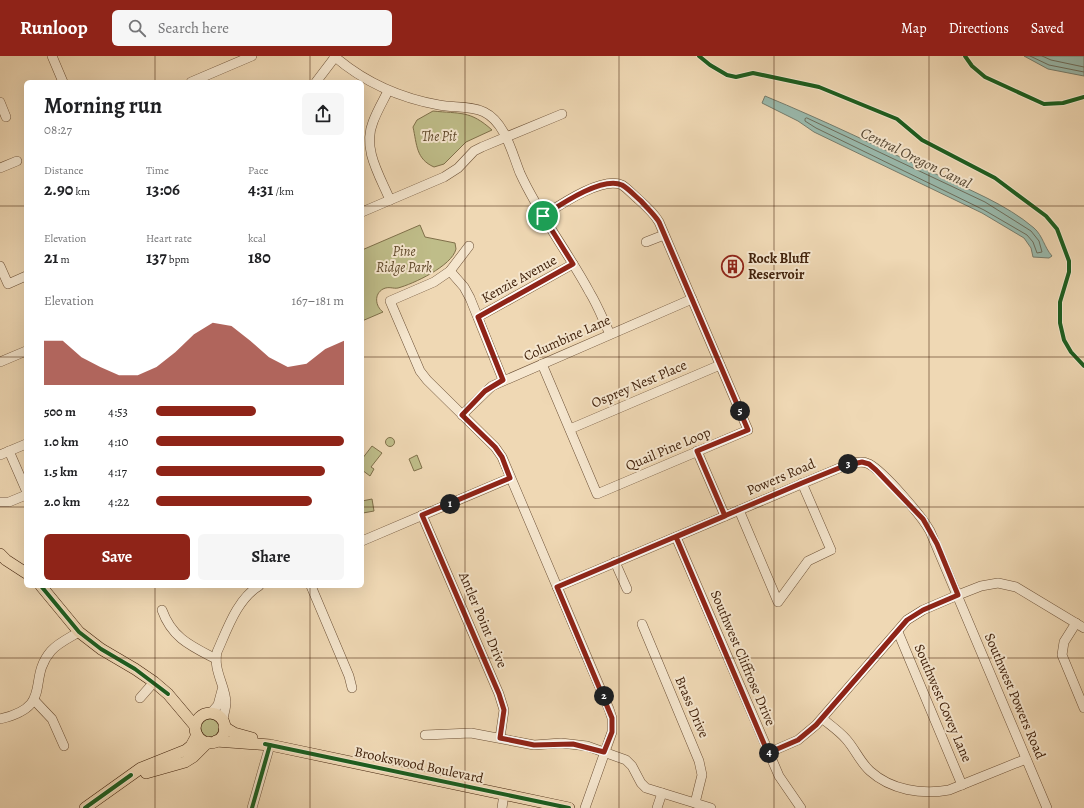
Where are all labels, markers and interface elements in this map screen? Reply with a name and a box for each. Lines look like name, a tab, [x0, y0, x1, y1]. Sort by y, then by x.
search box	[112, 10, 392, 46]
text: Runloop	[20, 15, 88, 41]
icon: search	[126, 17, 148, 39]
text: Search here	[158, 18, 229, 38]
text: Map	[901, 19, 927, 38]
text: Directions	[949, 19, 1009, 38]
text: Saved	[1031, 19, 1064, 38]
text: Morning run	[44, 91, 162, 121]
button: share	[302, 93, 344, 135]
text: 08:27	[44, 121, 72, 138]
water label: Central Oregon Canal	[857, 123, 975, 194]
park label: The Pit	[422, 127, 457, 146]
text: Distance	[44, 163, 83, 178]
text: Time	[146, 163, 169, 178]
text: Pace	[248, 163, 268, 178]
text: 2.90	[44, 178, 73, 201]
text: 13:06	[146, 178, 180, 201]
text: 4:31	[248, 178, 273, 201]
text: km	[73, 184, 90, 199]
text: /km	[273, 184, 294, 199]
pin	[526, 199, 560, 233]
icon: arrive	[532, 205, 554, 227]
text: Elevation	[44, 231, 86, 246]
text: Heart rate	[146, 231, 192, 246]
text: kcal	[248, 231, 266, 246]
park label: Pine Ridge Park	[376, 242, 432, 277]
text: 21	[44, 246, 58, 269]
text: 137	[146, 246, 167, 269]
text: 180	[248, 246, 271, 269]
place label: Rock Bluff Reservoir	[748, 249, 811, 284]
street label: Kenzie Avenue	[478, 250, 560, 308]
text: m	[58, 252, 70, 267]
text: bpm	[167, 252, 189, 267]
building icon: Rock Bluff Reservoir	[719, 253, 745, 279]
text: Elevation	[44, 292, 94, 309]
text: 167–181 m	[292, 292, 344, 309]
street label: Columbine Lane	[520, 310, 614, 366]
street label: Osprey Nest Place	[588, 355, 690, 413]
pin: 5	[730, 401, 750, 421]
text: 500 m	[44, 403, 76, 420]
text: 4:53	[108, 403, 128, 420]
text: 5	[738, 403, 742, 418]
street label: Quail Pine Loop	[623, 423, 713, 475]
text: 1.0 km	[44, 433, 79, 450]
text: 4:10	[108, 433, 128, 450]
street label: Powers Road	[744, 454, 819, 500]
pin: 3	[838, 454, 858, 474]
text: 3	[846, 456, 850, 471]
text: 1.5 km	[44, 463, 78, 480]
text: 4:17	[108, 463, 127, 480]
text: 2.0 km	[44, 493, 80, 510]
text: 4:22	[108, 493, 129, 510]
pin: 1	[440, 494, 460, 514]
text: 1	[448, 496, 452, 511]
button: Save	[44, 534, 190, 580]
button: Share	[198, 534, 344, 580]
street label: Antler Point Drive	[454, 568, 512, 671]
street label: Southwest Cliffrose Drive	[706, 587, 780, 729]
street label: Southwest Powers Road	[980, 630, 1050, 762]
street label: Southwest Covey Lane	[910, 641, 976, 765]
street label: Brass Drive	[670, 673, 714, 741]
pin: 2	[594, 686, 614, 706]
text: 2	[601, 688, 607, 703]
street label: Brookswood Boulevard	[353, 742, 486, 788]
pin: 4	[759, 743, 779, 763]
text: 4	[766, 745, 772, 760]

